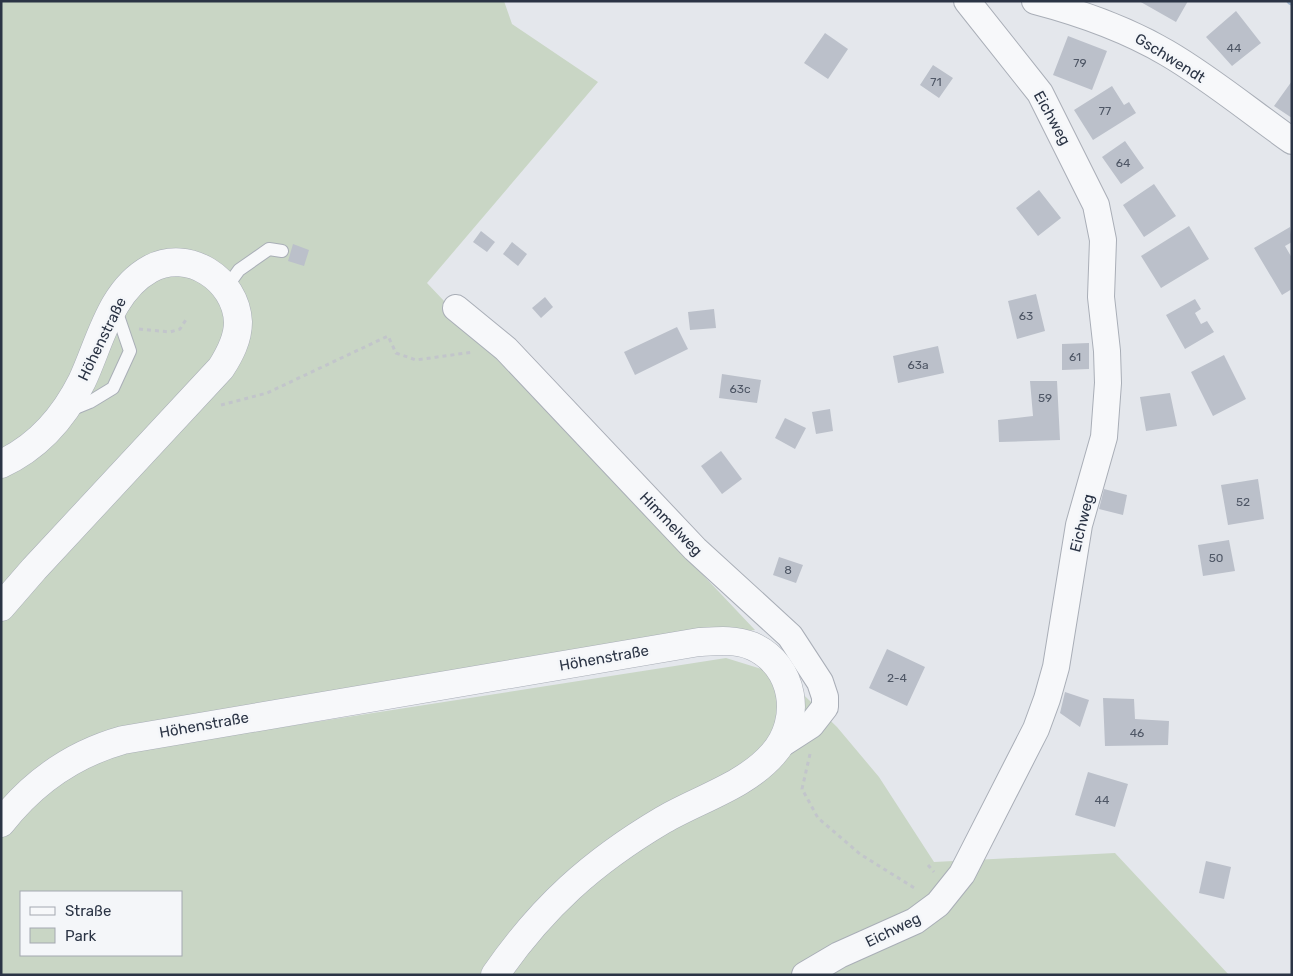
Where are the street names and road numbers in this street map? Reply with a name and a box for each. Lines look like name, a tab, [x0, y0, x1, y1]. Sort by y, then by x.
street label: Gschwendt	[1132, 29, 1209, 87]
street label: Eichweg	[1030, 88, 1074, 148]
street label: Höhenstraße	[74, 294, 130, 384]
street label: Himmelweg	[636, 488, 706, 560]
street label: Eichweg	[1066, 492, 1098, 554]
street label: Höhenstraße	[558, 641, 650, 675]
street label: Höhenstraße	[158, 708, 250, 742]
street label: Eichweg	[862, 909, 924, 951]

